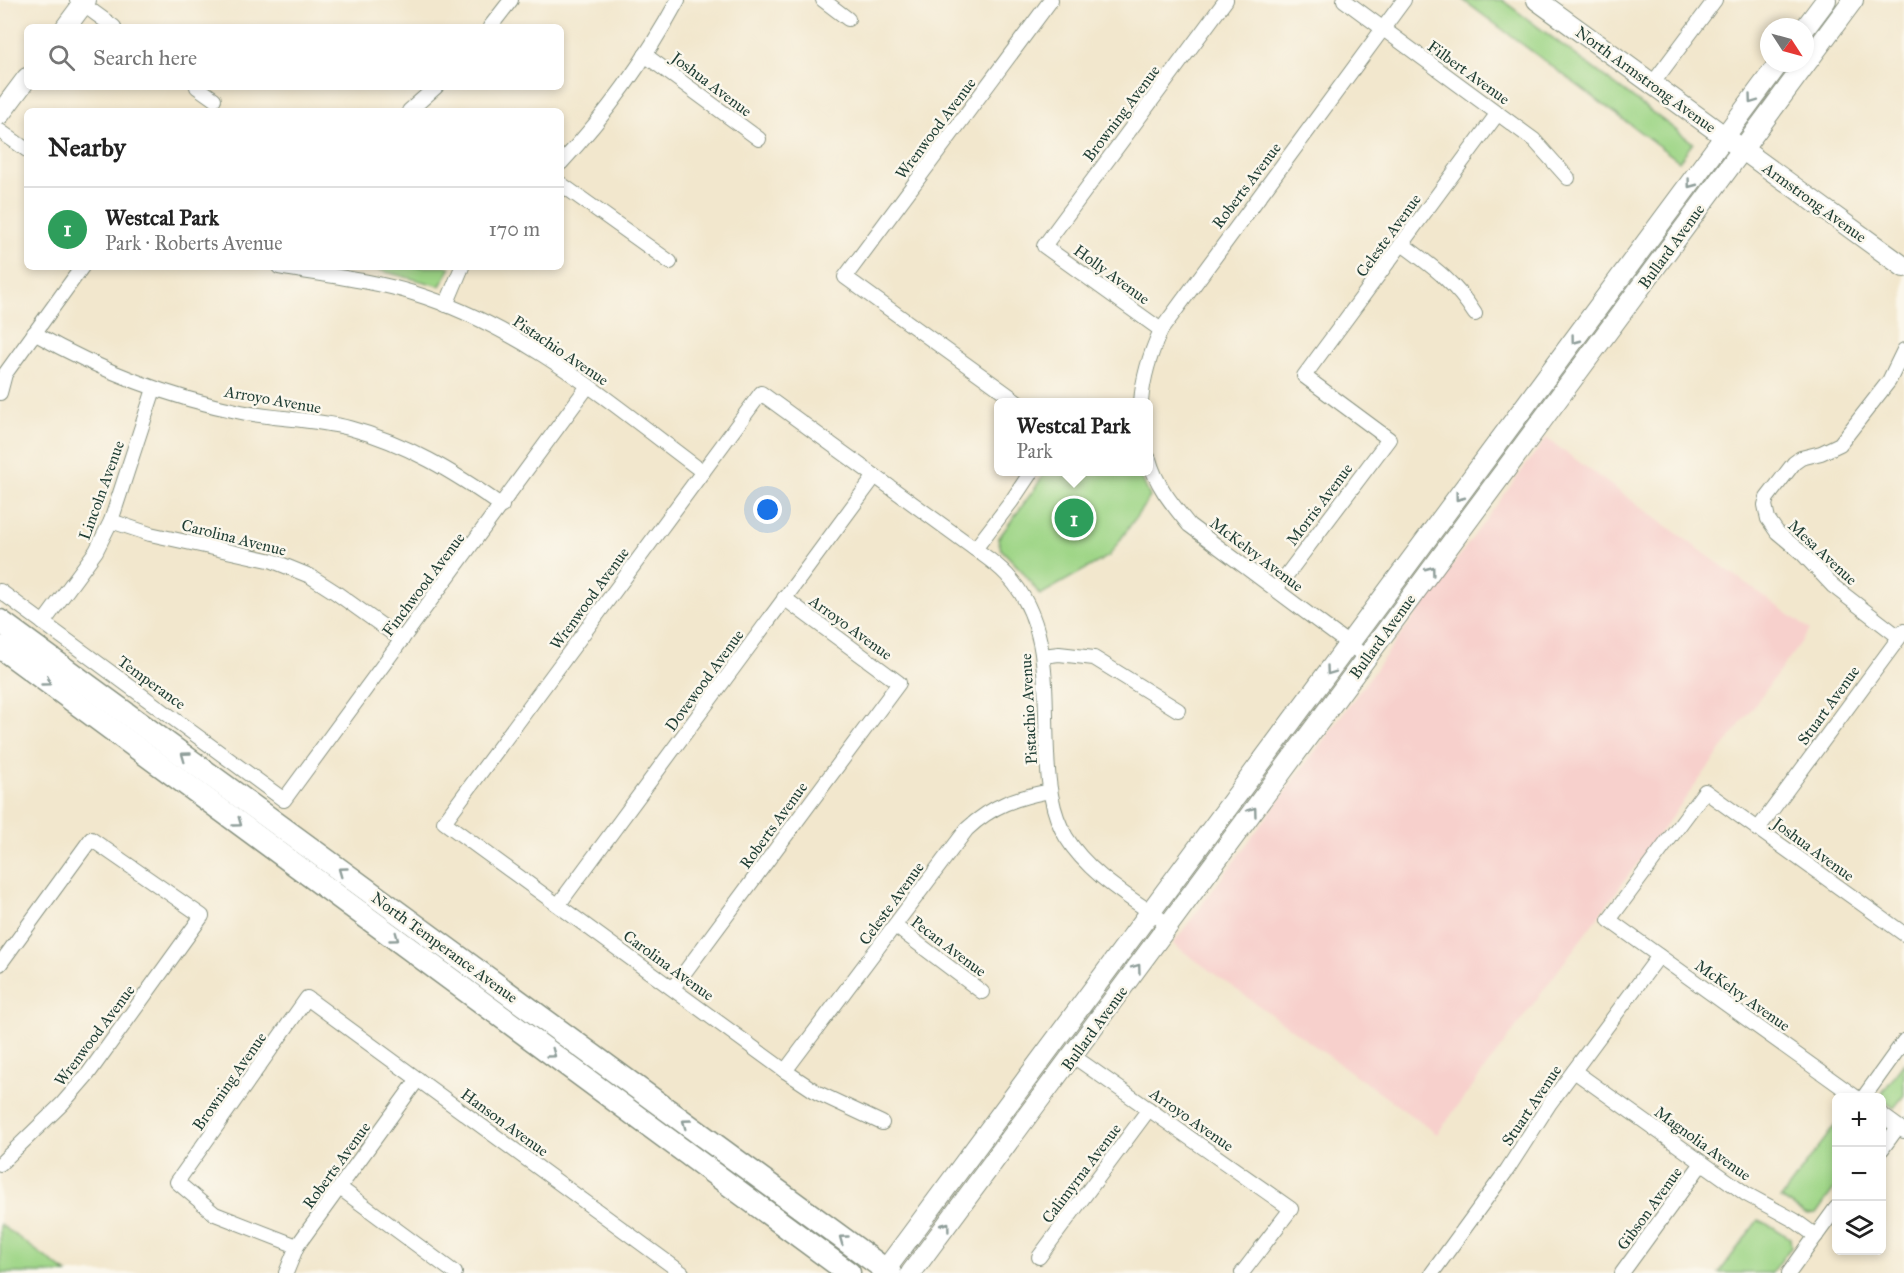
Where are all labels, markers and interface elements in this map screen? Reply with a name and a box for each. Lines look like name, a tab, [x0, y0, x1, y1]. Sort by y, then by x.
north arrow	[1760, 18, 1814, 72]
street label: North Armstrong Avenue	[1571, 22, 1720, 138]
search box	[24, 24, 564, 90]
street label: Filbert Avenue	[1424, 36, 1514, 109]
icon: search	[45, 41, 78, 74]
text: Search here	[93, 44, 197, 71]
street label: Joshua Avenue	[666, 47, 756, 122]
street label: Browning Avenue	[1079, 61, 1165, 166]
street label: Wrenwood Avenue	[891, 74, 980, 183]
one-way arrow	[1748, 93, 1759, 104]
text: Nearby	[48, 131, 126, 163]
street label: Roberts Avenue	[1208, 138, 1285, 232]
street label: Armstrong Avenue	[1758, 158, 1870, 247]
one-way arrow	[1687, 177, 1698, 188]
street label: Celeste Avenue	[1352, 190, 1425, 281]
street label: Bullard Avenue	[1634, 200, 1709, 292]
text: Westcal Park	[105, 204, 219, 231]
text: 1	[64, 217, 71, 241]
text: 170 m	[489, 217, 540, 241]
text: Park · Roberts Avenue	[105, 231, 283, 255]
street label: Holly Avenue	[1070, 241, 1154, 308]
street label: Pistachio Avenue	[509, 311, 613, 390]
one-way arrow	[1571, 334, 1582, 345]
street label: Arroyo Avenue	[222, 381, 323, 417]
popup	[994, 398, 1153, 476]
text: Westcal Park	[1016, 412, 1131, 439]
street label: Lincoln Avenue	[75, 438, 128, 542]
text: Park	[1016, 439, 1053, 463]
street label: Morris Avenue	[1282, 459, 1357, 549]
one-way arrow	[1455, 490, 1466, 501]
your location	[753, 495, 782, 524]
pin: 1	[1054, 496, 1094, 540]
street label: McKelvy Avenue	[1206, 513, 1307, 596]
street label: Carolina Avenue	[180, 515, 289, 560]
street label: Mesa Avenue	[1784, 516, 1861, 589]
street label: Finchwood Avenue	[378, 528, 469, 640]
street label: Wrenwood Avenue	[546, 543, 633, 653]
one-way arrow	[1424, 565, 1435, 576]
street label: Arroyo Avenue	[805, 590, 896, 664]
street label: Bullard Avenue	[1345, 590, 1420, 682]
street label: Dovewood Avenue	[661, 625, 748, 735]
street label: Temperance	[114, 651, 190, 714]
street label: Pistachio Avenue	[1016, 652, 1041, 765]
street label: Stuart Avenue	[1793, 662, 1864, 749]
one-way arrow	[1326, 664, 1337, 675]
one-way arrow	[41, 675, 52, 686]
one-way arrow	[181, 752, 192, 763]
street label: Roberts Avenue	[736, 778, 811, 872]
one-way arrow	[1246, 807, 1257, 818]
street label: Joshua Avenue	[1767, 812, 1858, 886]
one-way arrow	[231, 816, 242, 827]
street label: Celeste Avenue	[855, 858, 928, 949]
one-way arrow	[338, 868, 349, 879]
street label: North Temperance Avenue	[368, 888, 522, 1007]
street label: Pecan Avenue	[907, 912, 990, 981]
street label: Carolina Avenue	[620, 926, 718, 1005]
one-way arrow	[388, 931, 399, 942]
street label: McKelvy Avenue	[1692, 956, 1794, 1035]
one-way arrow	[1130, 964, 1141, 975]
street label: Wrenwood Avenue	[50, 981, 139, 1090]
street label: Bullard Avenue	[1057, 982, 1132, 1074]
street label: Browning Avenue	[188, 1028, 271, 1135]
one-way arrow	[545, 1047, 556, 1058]
street label: Stuart Avenue	[1497, 1061, 1566, 1149]
street label: Arroyo Avenue	[1145, 1083, 1237, 1155]
street label: Hanson Avenue	[457, 1084, 552, 1161]
map controls	[1832, 1093, 1886, 1255]
button: +	[1832, 1093, 1886, 1147]
street label: Magnolia Avenue	[1650, 1102, 1755, 1186]
street label: Roberts Avenue	[299, 1118, 374, 1212]
street label: Calimyrna Avenue	[1038, 1119, 1125, 1227]
one-way arrow	[681, 1120, 692, 1131]
button: −	[1832, 1147, 1886, 1201]
street label: Gibson Avenue	[1613, 1163, 1686, 1254]
button: layers	[1832, 1201, 1886, 1255]
one-way arrow	[939, 1222, 950, 1233]
one-way arrow	[839, 1235, 850, 1246]

